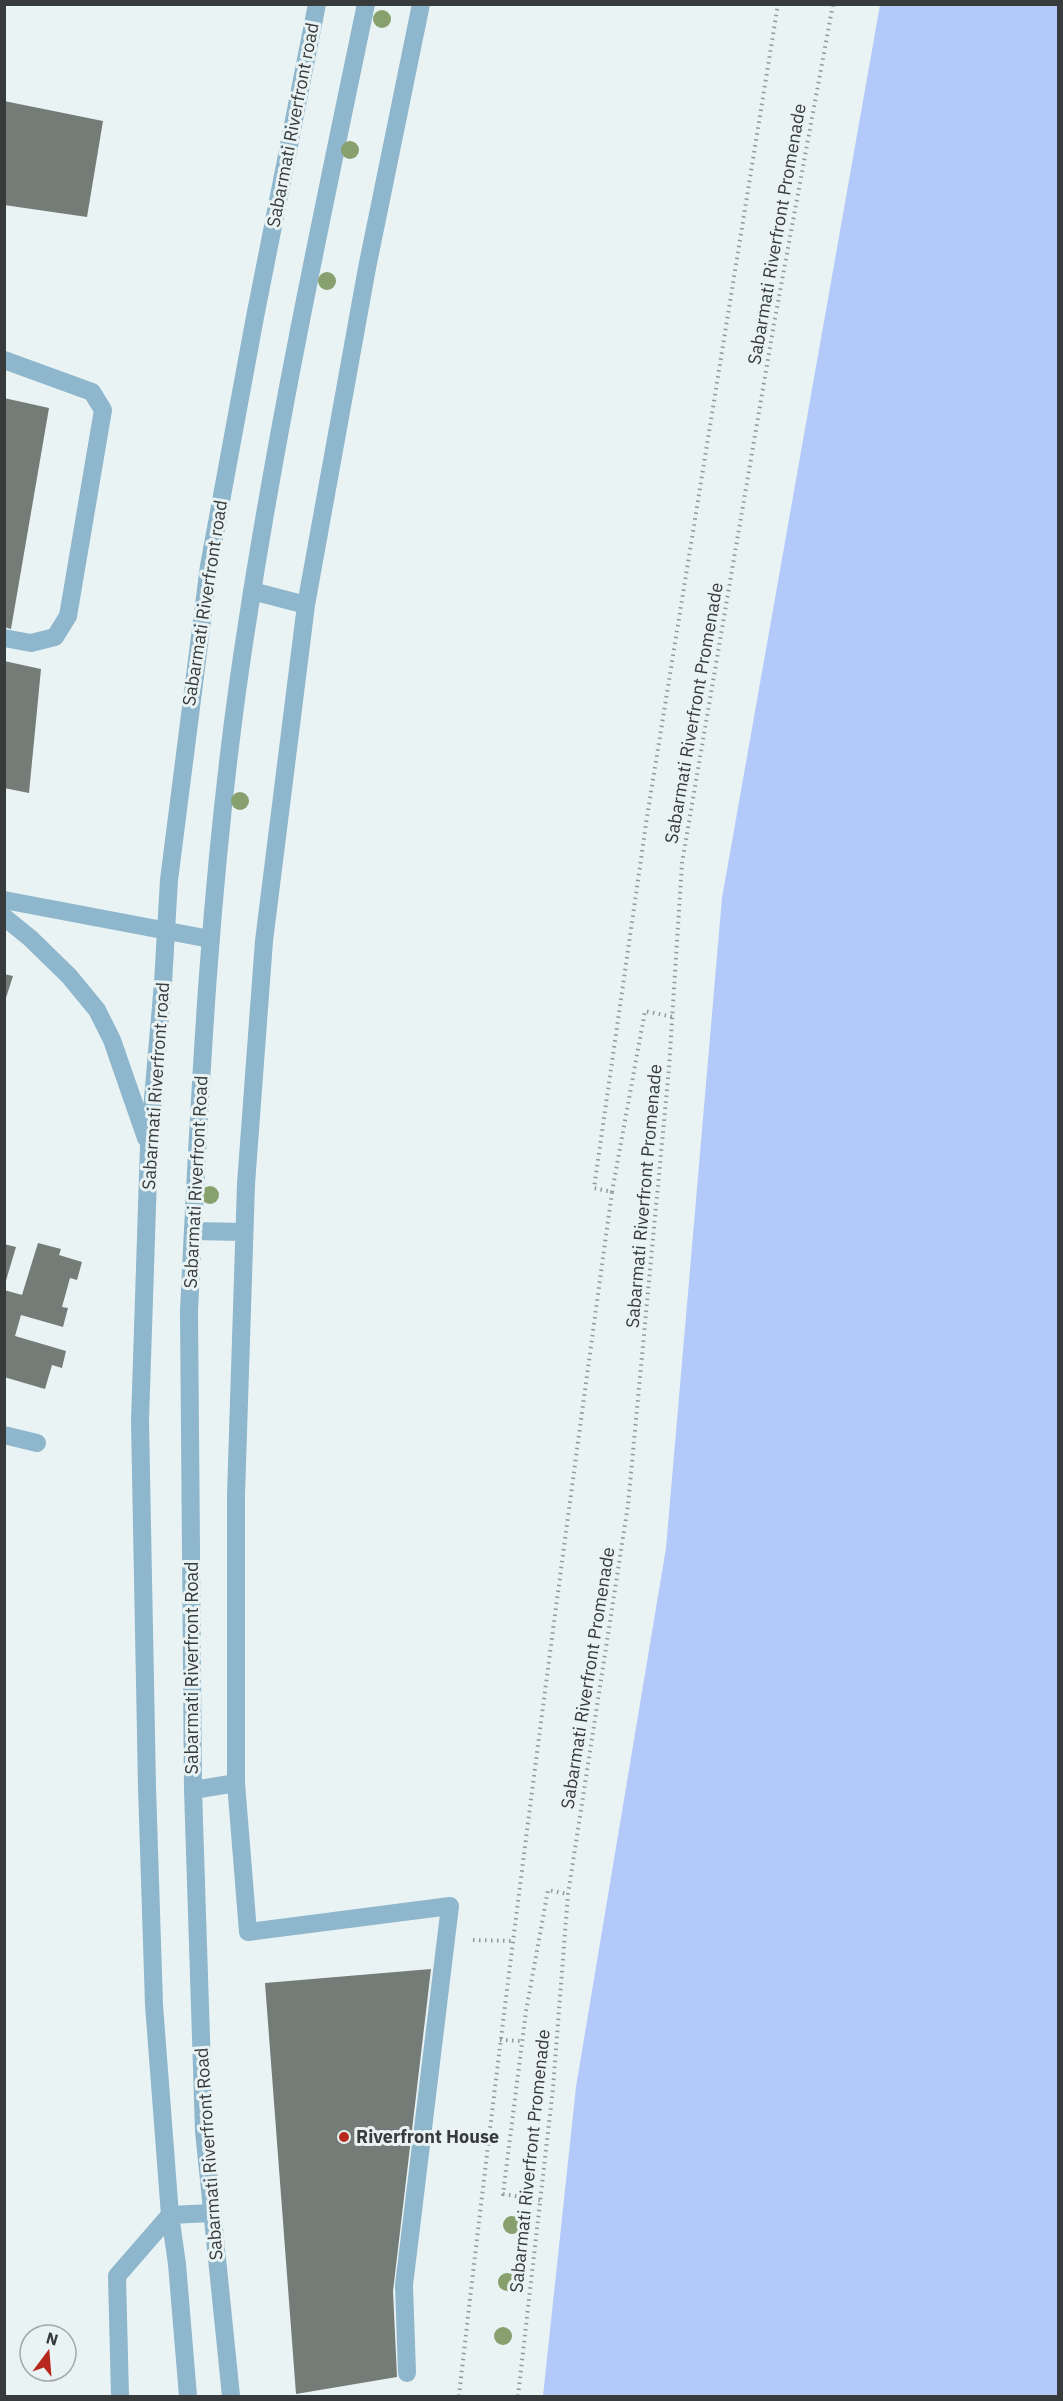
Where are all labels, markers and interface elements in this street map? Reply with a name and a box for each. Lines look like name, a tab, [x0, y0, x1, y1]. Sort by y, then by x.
street label: Sabarmati Riverfront road	[261, 20, 324, 229]
street label: Sabarmati Riverfront Promenade	[742, 101, 811, 366]
street label: Sabarmati Riverfront road	[177, 498, 232, 708]
street label: Sabarmati Riverfront Promenade	[659, 580, 728, 845]
street label: Sabarmati Riverfront road	[137, 981, 174, 1191]
street label: Sabarmati Riverfront Promenade	[621, 1063, 667, 1329]
street label: Sabarmati Riverfront Road	[178, 1075, 213, 1289]
street label: Sabarmati Riverfront Promenade	[555, 1545, 620, 1810]
street label: Sabarmati Riverfront Road	[180, 1561, 203, 1775]
street label: Sabarmati Riverfront Promenade	[504, 2028, 555, 2294]
street label: Sabarmati Riverfront Road	[190, 2047, 227, 2261]
place label: Riverfront House	[356, 2125, 499, 2148]
marker: Riverfront House	[337, 2130, 351, 2144]
north arrow	[18, 2323, 78, 2383]
text: N	[44, 2327, 60, 2350]

